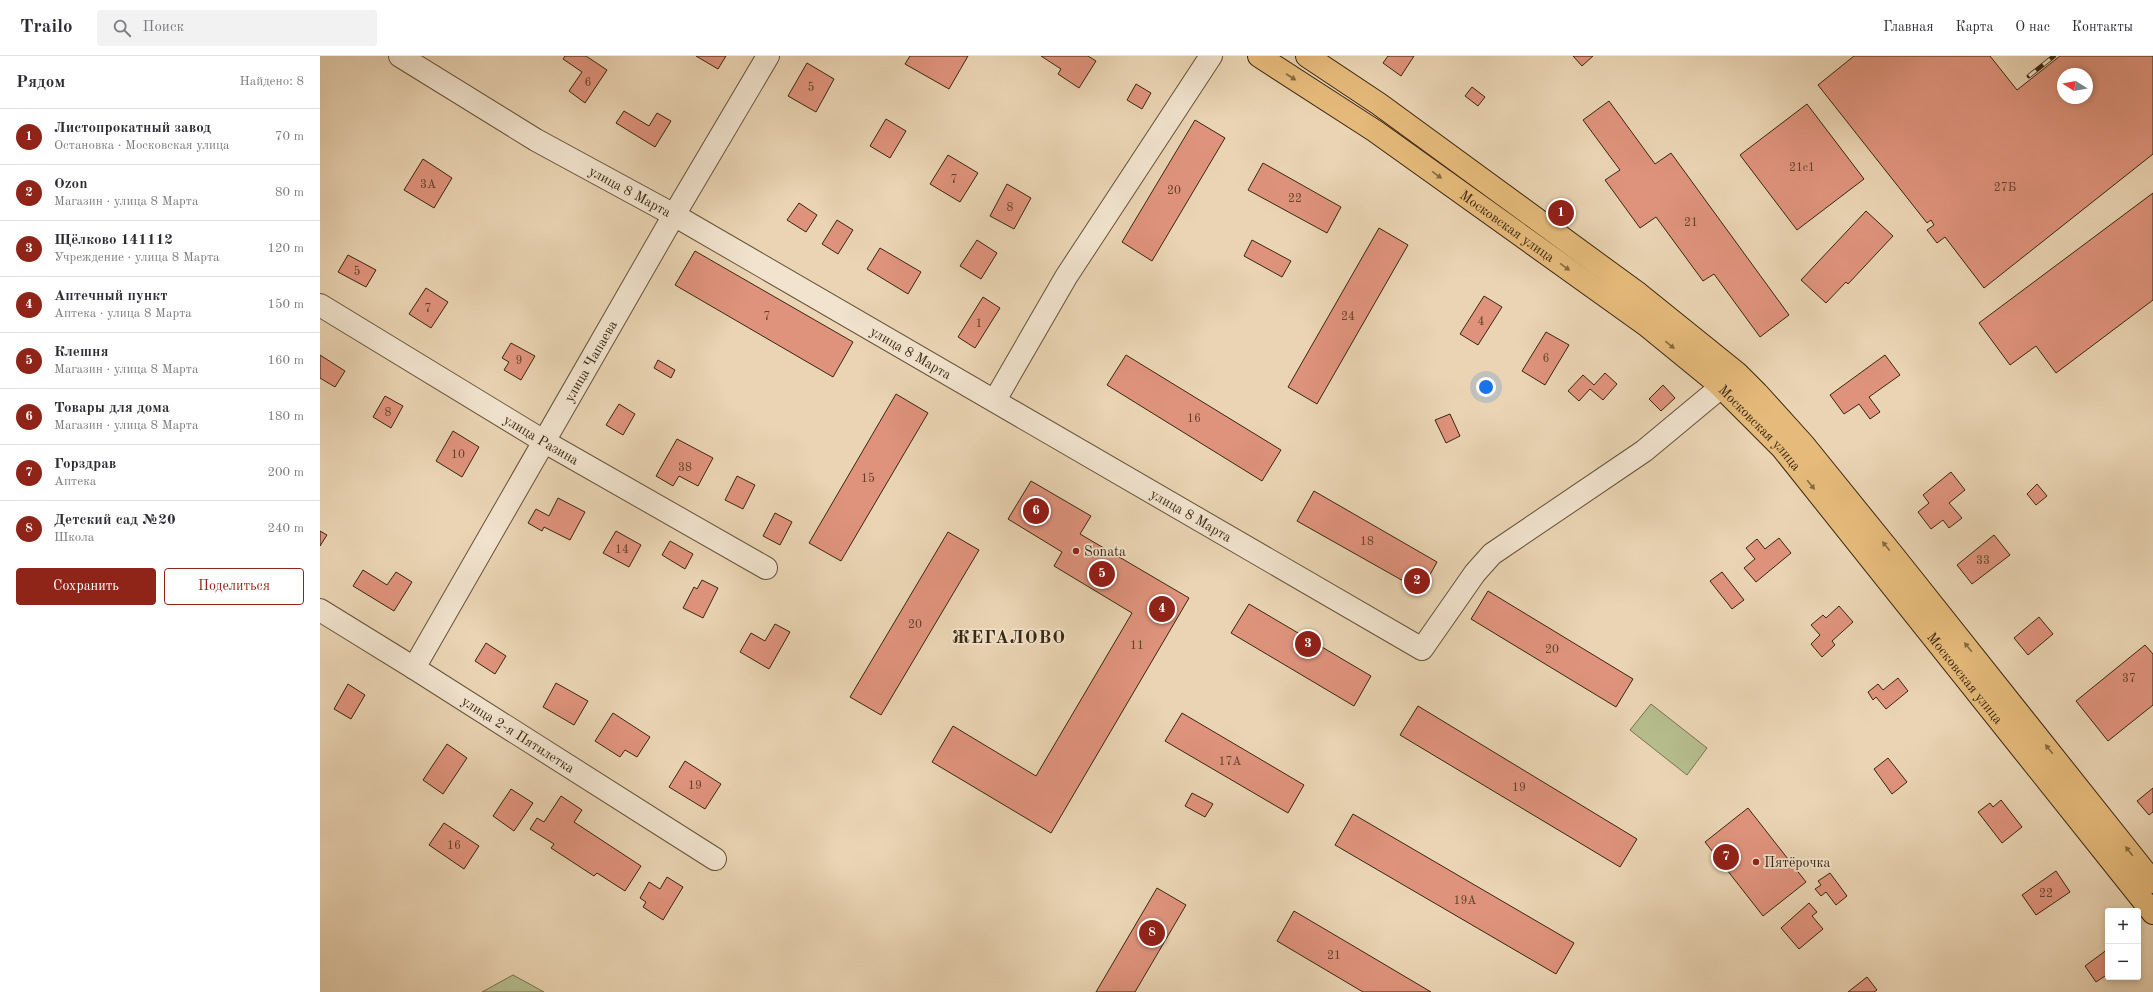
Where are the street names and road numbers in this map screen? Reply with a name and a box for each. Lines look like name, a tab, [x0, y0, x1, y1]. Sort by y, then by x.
street label: улица 8 Марта	[586, 164, 673, 220]
street label: Московская улица	[1457, 188, 1557, 265]
street label: улица Чапаева	[562, 318, 620, 405]
street label: улица 8 Марта	[868, 324, 954, 382]
street label: Московская улица	[1715, 383, 1803, 474]
street label: улица Разина	[501, 413, 581, 468]
street label: улица 8 Марта	[1148, 487, 1234, 545]
street label: Московская улица	[1924, 630, 2005, 727]
street label: улица 2-я Пятилетка	[459, 694, 577, 776]

